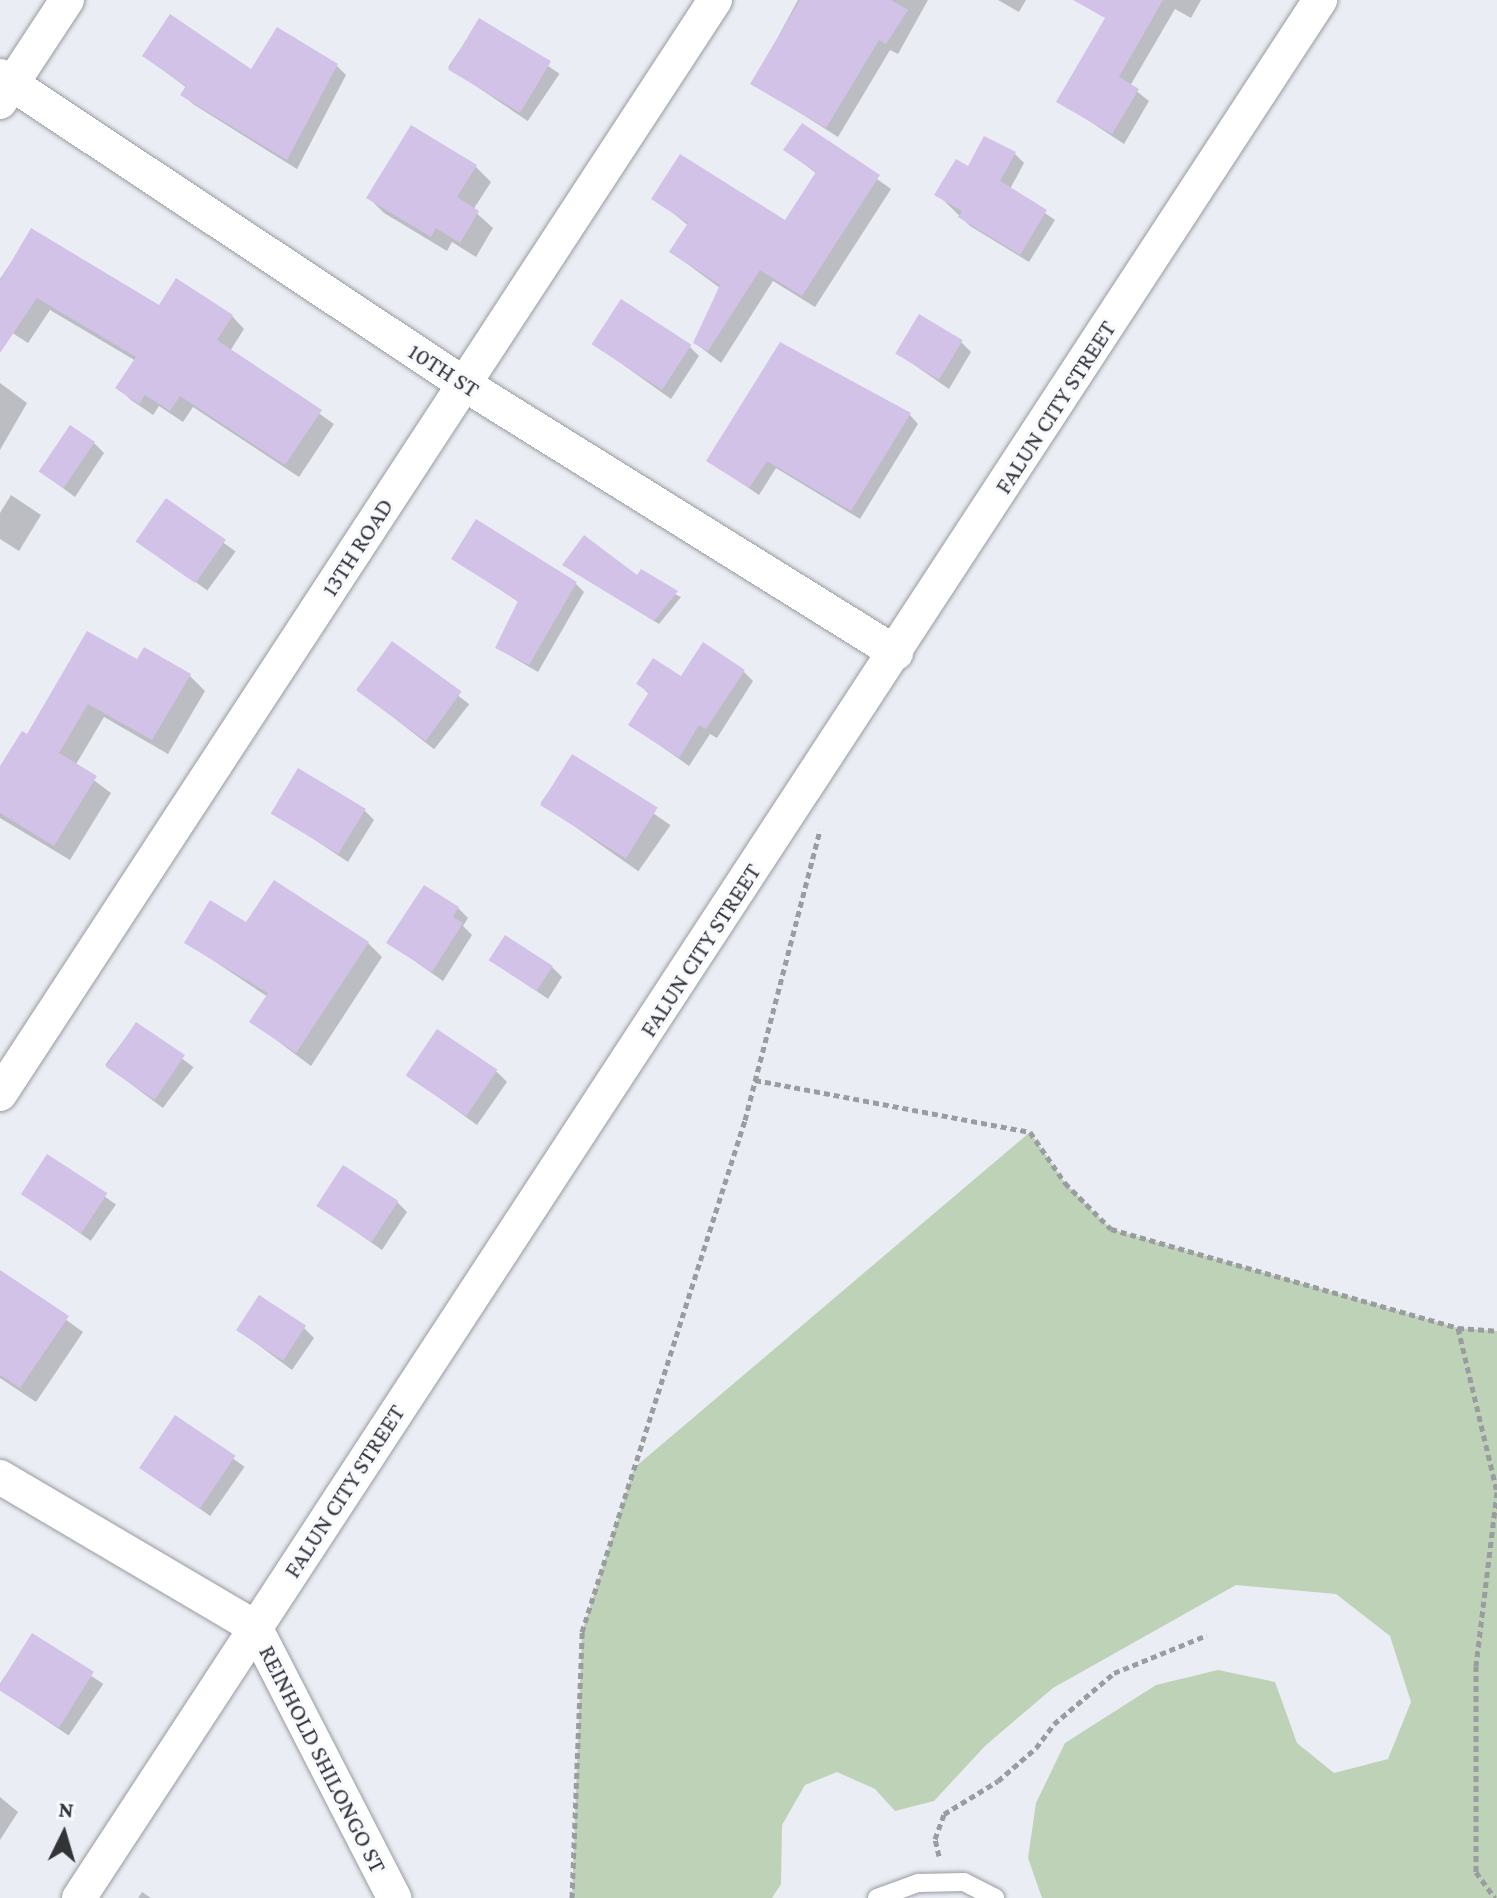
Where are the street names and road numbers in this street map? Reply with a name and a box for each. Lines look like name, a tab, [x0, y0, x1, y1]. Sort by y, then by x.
street label: FALUN CITY STREET	[988, 315, 1122, 499]
street label: 10TH ST	[403, 336, 485, 404]
street label: 13TH ROAD	[315, 493, 399, 601]
street label: FALUN CITY STREET	[633, 858, 767, 1042]
street label: FALUN CITY STREET	[277, 1399, 411, 1583]
street label: REINHOLD SHILONGO ST	[253, 1640, 393, 1878]

